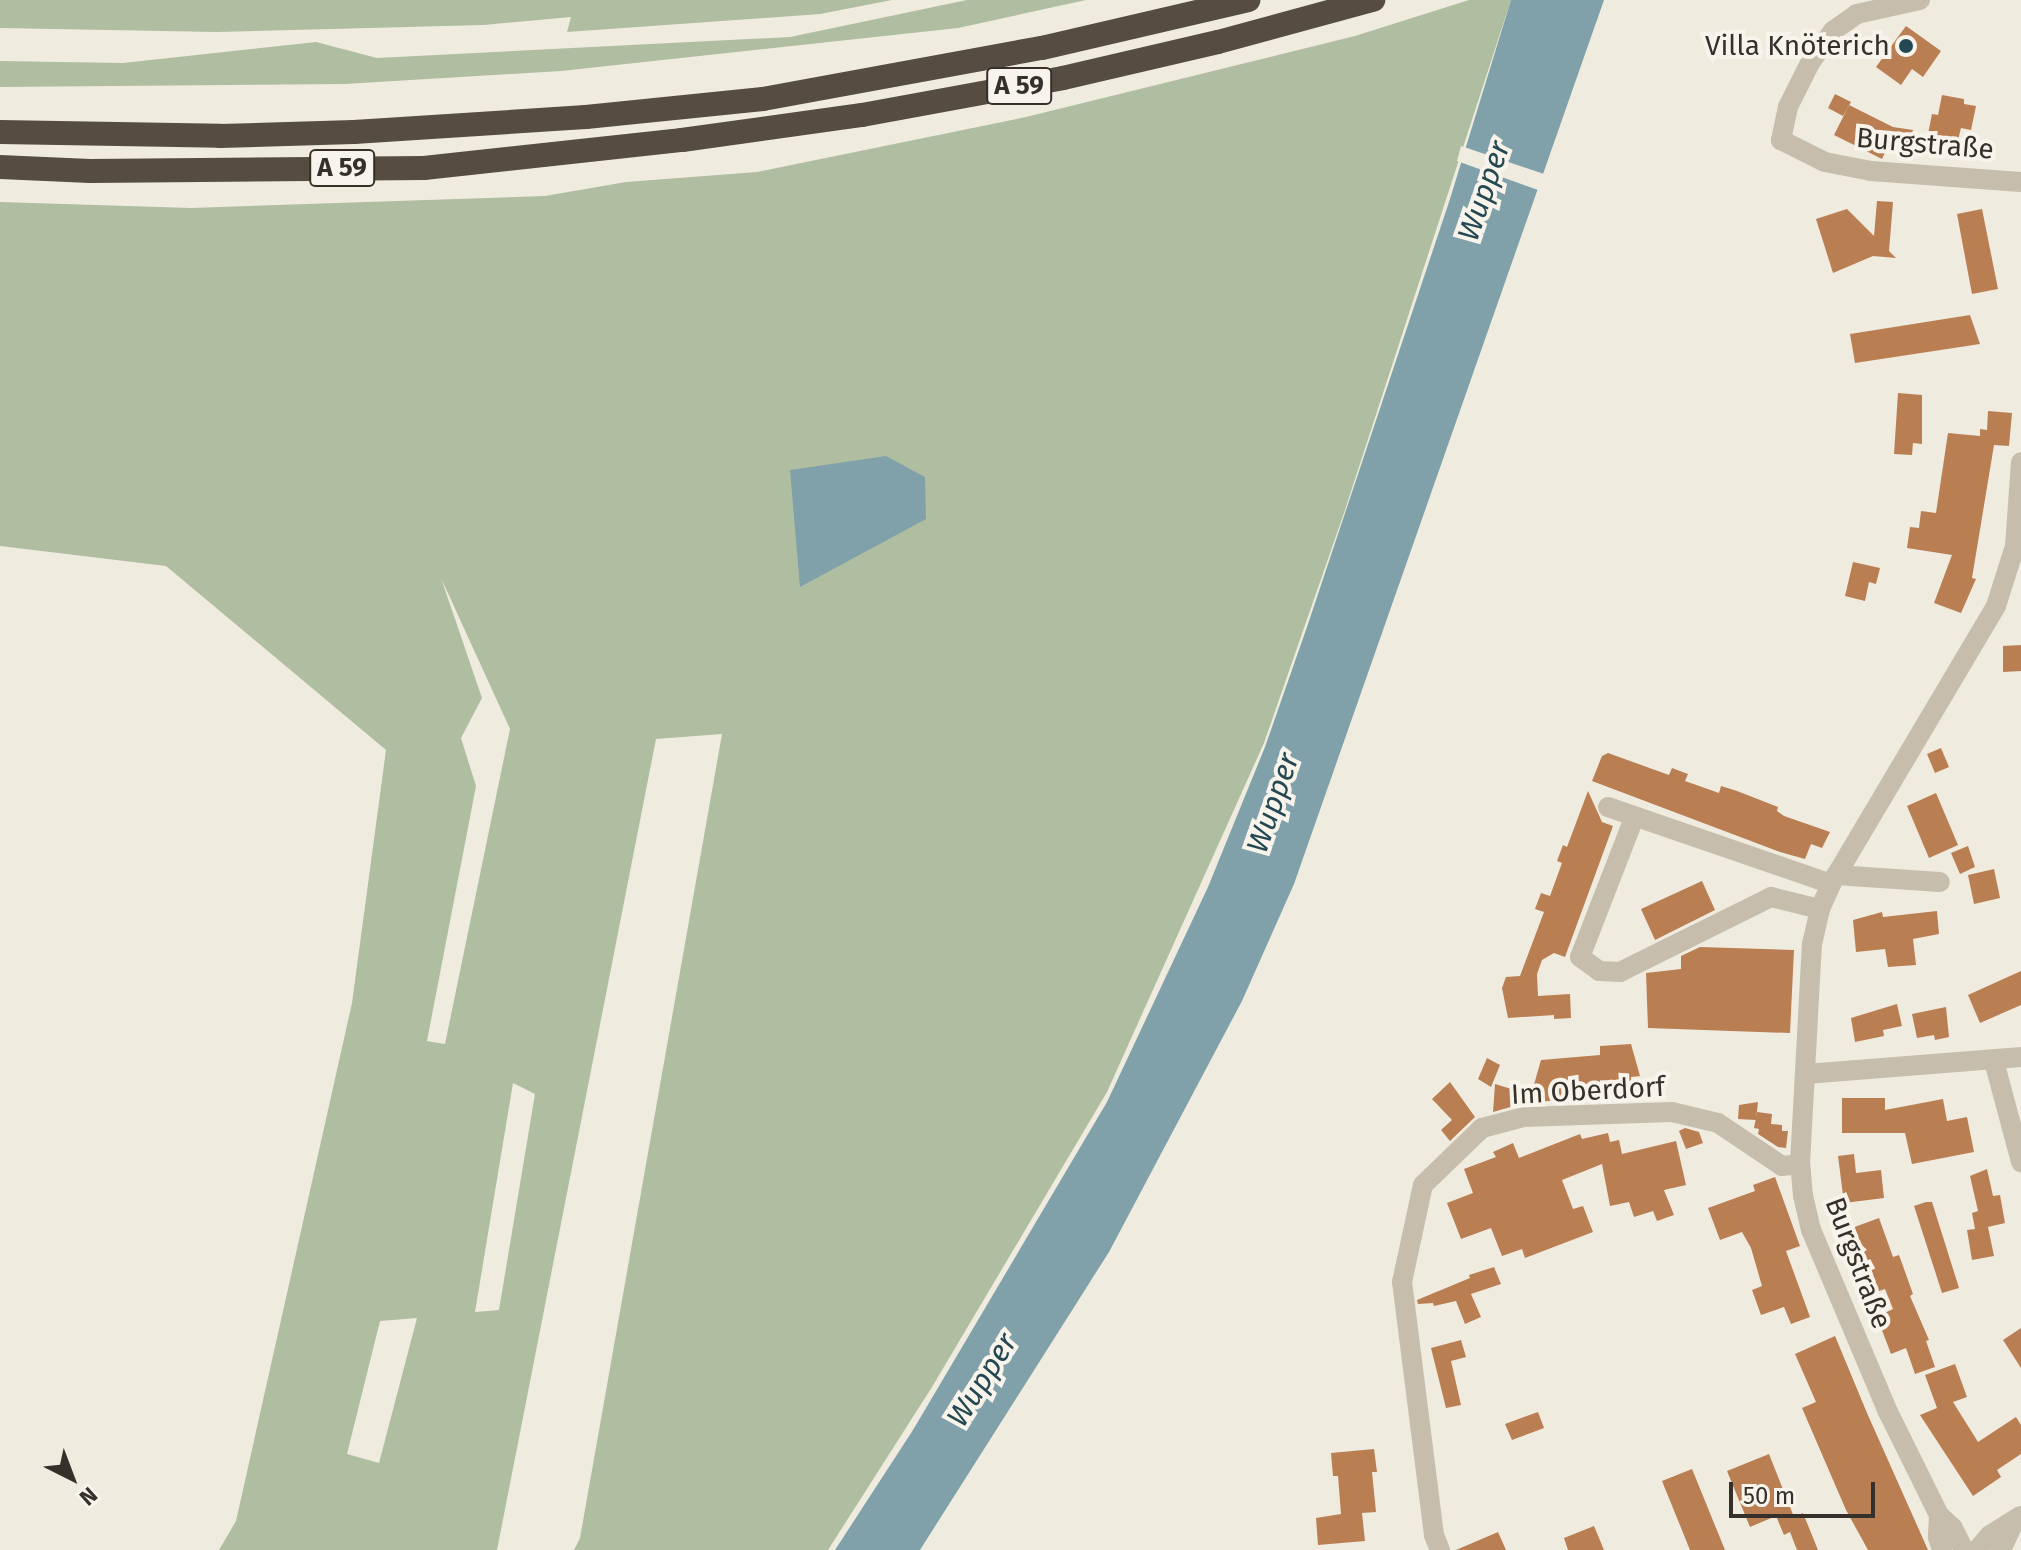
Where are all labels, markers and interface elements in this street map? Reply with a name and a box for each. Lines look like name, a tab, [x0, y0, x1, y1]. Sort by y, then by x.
place label: Villa Knöterich	[1705, 29, 1890, 63]
marker: Villa Knöterich	[1897, 37, 1915, 55]
road number: A 59	[985, 64, 1053, 108]
street label: Burgstraße	[1855, 121, 1995, 167]
water label: Wupper	[1450, 136, 1518, 246]
road number: A 59	[308, 146, 376, 190]
water label: Wupper	[1239, 748, 1307, 858]
street label: Im Oberdorf	[1510, 1070, 1666, 1112]
street label: Burgstraße	[1818, 1192, 1898, 1334]
water label: Wupper	[939, 1327, 1025, 1433]
north arrow	[32, 1438, 112, 1518]
scale bar	[1733, 1466, 1879, 1516]
text: N	[74, 1481, 103, 1511]
text: 50 m	[1743, 1482, 1795, 1510]

